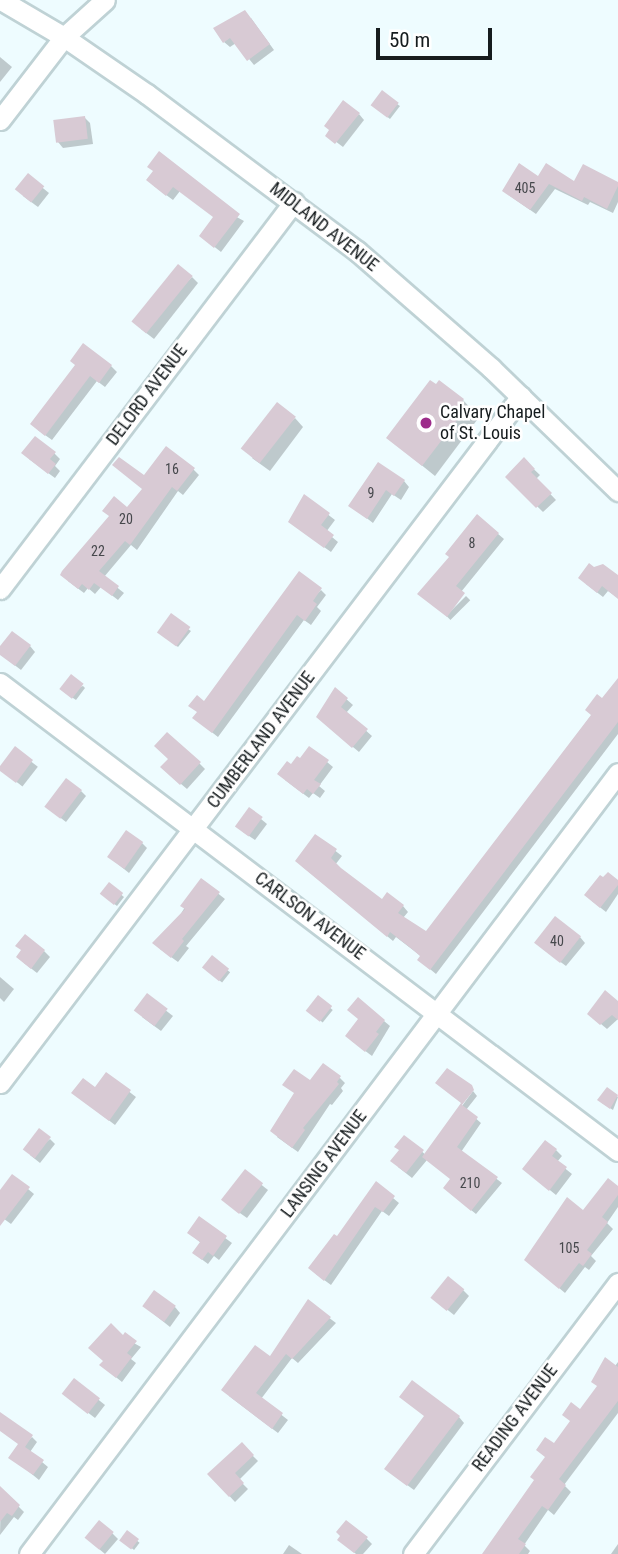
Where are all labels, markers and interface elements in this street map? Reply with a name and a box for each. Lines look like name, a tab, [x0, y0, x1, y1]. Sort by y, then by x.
scale bar	[380, 14, 496, 58]
text: 50 m	[389, 28, 430, 52]
street label: MIDLAND AVENUE	[265, 178, 383, 276]
house number: 405	[515, 180, 535, 196]
street label: DELORD AVENUE	[102, 340, 192, 450]
place label: Calvary Chapel of St. Louis	[440, 402, 545, 444]
marker: Calvary Chapel of St. Louis	[418, 415, 434, 431]
house number: 16	[165, 461, 179, 477]
house number: 9	[368, 485, 374, 501]
house number: 20	[119, 511, 133, 527]
house number: 8	[469, 535, 475, 551]
house number: 22	[91, 543, 105, 559]
street label: CUMBERLAND AVENUE	[202, 667, 320, 813]
street label: CARLSON AVENUE	[250, 867, 370, 965]
house number: 40	[550, 933, 564, 949]
street label: LANSING AVENUE	[277, 1106, 371, 1222]
house number: 210	[460, 1175, 480, 1191]
house number: 105	[559, 1240, 579, 1256]
street label: READING AVENUE	[468, 1360, 562, 1476]

